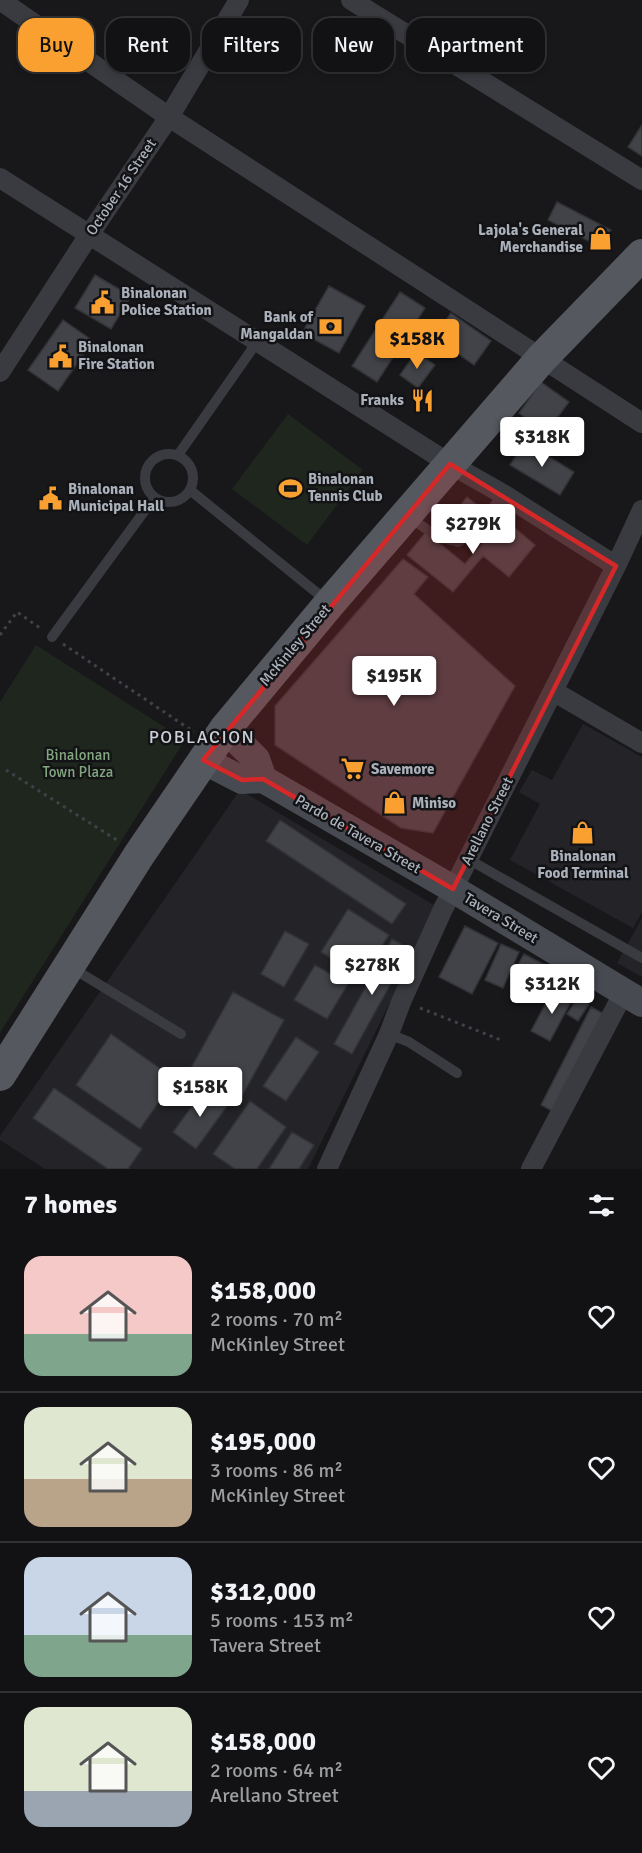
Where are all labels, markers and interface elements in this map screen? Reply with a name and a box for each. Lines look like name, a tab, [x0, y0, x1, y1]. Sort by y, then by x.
chip: Buy	[18, 18, 94, 72]
chip: Rent	[106, 18, 190, 72]
chip: Filters	[202, 18, 301, 72]
chip: New	[313, 18, 394, 72]
chip: Apartment	[406, 18, 545, 72]
street label: October 16 Street	[82, 135, 160, 239]
place label: Lajola's General Merchandise	[478, 221, 583, 256]
shop icon: Lajola's General Merchandise	[588, 226, 614, 252]
place label: Binalonan Police Station	[121, 284, 212, 319]
public building icon: Binalonan Police Station	[90, 289, 116, 315]
place label: Bank of Mangaldan	[240, 308, 315, 343]
bank icon: Bank of Mangaldan	[318, 313, 344, 339]
pin: $158K	[375, 319, 459, 370]
text: $158K	[389, 326, 445, 351]
place label: Binalonan Fire Station	[78, 338, 155, 373]
public building icon: Binalonan Fire Station	[47, 343, 73, 369]
restaurant icon: Franks	[409, 387, 435, 413]
place label: Franks	[360, 391, 404, 409]
pin: $318K	[500, 417, 584, 468]
text: $318K	[514, 424, 570, 449]
place label: Binalonan Tennis Club	[308, 470, 383, 505]
sports icon: Binalonan Tennis Club	[277, 475, 303, 501]
place label: Binalonan Municipal Hall	[68, 480, 164, 515]
public building icon: Binalonan Municipal Hall	[37, 485, 63, 511]
pin: $279K	[431, 504, 515, 555]
text: $279K	[445, 511, 501, 536]
street label: McKinley Street	[256, 600, 334, 690]
pin: $195K	[352, 656, 436, 707]
text: $195K	[366, 663, 422, 688]
district label: POBLACION	[149, 726, 255, 748]
park label: Binalonan Town Plaza	[43, 746, 113, 781]
supermarket icon: Savemore	[340, 756, 366, 782]
place label: Savemore	[371, 760, 434, 778]
street label: Arellano Street	[457, 774, 517, 868]
shop icon: Miniso	[381, 790, 407, 816]
street label: Pardo de Tavera Street	[292, 791, 424, 877]
place label: Miniso	[412, 794, 456, 812]
shop icon: Binalonan Food Terminal	[570, 819, 596, 845]
place label: Binalonan Food Terminal	[537, 847, 629, 882]
street label: Tavera Street	[461, 889, 541, 947]
pin: $278K	[330, 945, 414, 996]
text: $278K	[344, 952, 400, 977]
pin: $312K	[510, 964, 594, 1015]
text: $312K	[524, 971, 580, 996]
pin: $158K	[158, 1067, 242, 1118]
text: $158K	[172, 1074, 228, 1099]
text: 7 homes	[24, 1189, 117, 1221]
icon: filters	[585, 1189, 618, 1222]
text: $158,000	[210, 1275, 316, 1307]
icon: home	[72, 1280, 144, 1352]
icon: heart	[585, 1300, 618, 1333]
text: 2 rooms · 70 m²	[210, 1307, 343, 1332]
text: McKinley Street	[210, 1332, 345, 1357]
text: $195,000	[210, 1426, 316, 1458]
icon: home	[72, 1431, 144, 1503]
icon: heart	[585, 1451, 618, 1484]
text: 3 rooms · 86 m²	[210, 1458, 343, 1483]
text: McKinley Street	[210, 1483, 345, 1508]
text: $312,000	[210, 1576, 316, 1608]
icon: home	[72, 1581, 144, 1653]
icon: heart	[585, 1601, 618, 1634]
text: 5 rooms · 153 m²	[210, 1608, 354, 1633]
text: Tavera Street	[210, 1633, 321, 1658]
text: $158,000	[210, 1726, 316, 1758]
icon: home	[72, 1731, 144, 1803]
icon: heart	[585, 1751, 618, 1784]
text: 2 rooms · 64 m²	[210, 1758, 343, 1783]
text: Arellano Street	[210, 1783, 339, 1808]

